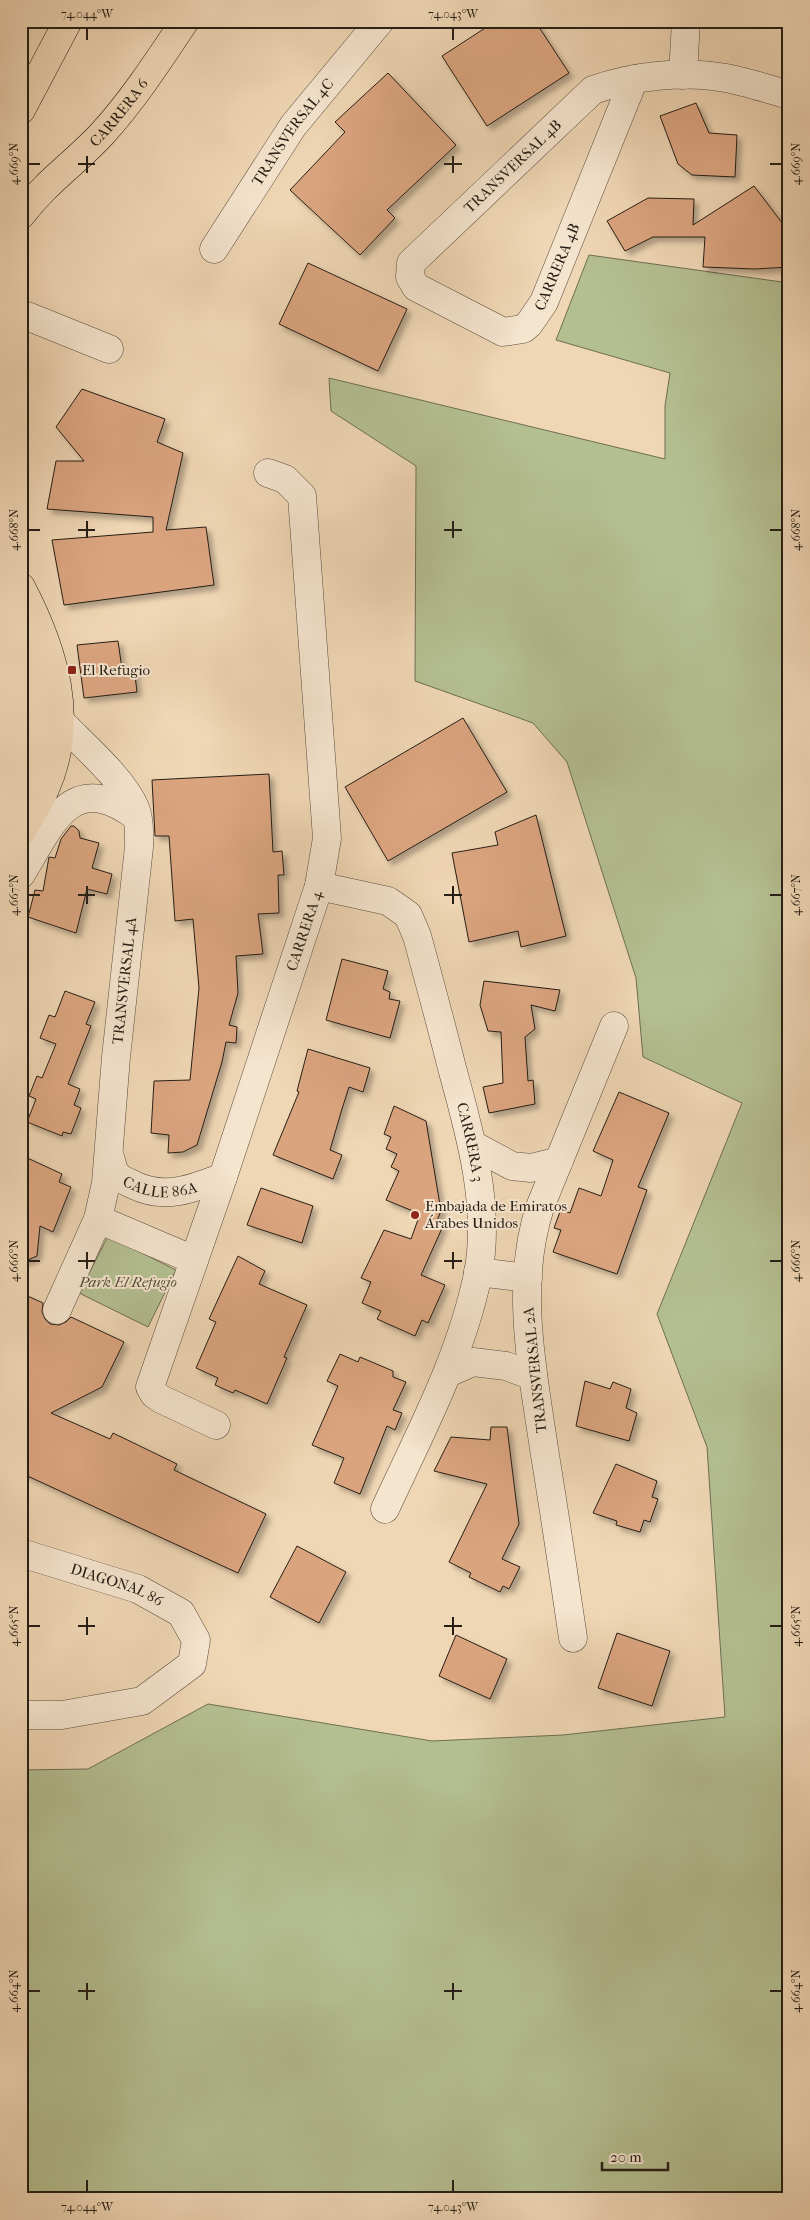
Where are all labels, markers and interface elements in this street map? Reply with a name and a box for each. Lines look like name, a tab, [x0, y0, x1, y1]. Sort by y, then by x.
text: 74.044°W	[61, 7, 114, 21]
text: 74.043°W	[428, 7, 479, 21]
street label: CARRERA 6	[86, 74, 153, 151]
street label: TRANSVERSAL 4C	[248, 75, 338, 189]
street label: TRANSVERSAL 4B	[460, 116, 565, 217]
text: 4.669°N	[7, 143, 21, 185]
text: 4.669°N	[789, 143, 803, 185]
street label: CARRERA 4B	[531, 221, 583, 313]
text: 4.668°N	[7, 509, 21, 551]
text: 4.668°N	[789, 509, 803, 551]
place label: El Refugio	[82, 661, 151, 679]
marker: El Refugio	[66, 664, 78, 676]
text: 4.667°N	[7, 874, 21, 916]
text: 4.667°N	[789, 874, 803, 916]
street label: CARRERA 4	[283, 887, 326, 973]
street label: TRANSVERSAL 4A	[108, 916, 140, 1045]
street label: CARRERA 3	[453, 1100, 487, 1183]
street label: CALLE 86A	[120, 1172, 199, 1201]
place label: Embajada de Emiratos Árabes Unidos	[424, 1197, 568, 1232]
marker: Embajada de Emiratos Árabes Unidos	[409, 1209, 421, 1221]
text: 4.666°N	[7, 1240, 21, 1282]
text: 4.666°N	[789, 1240, 803, 1282]
park label: Park El Refugio	[78, 1273, 177, 1291]
street label: TRANSVERSAL 2A	[519, 1306, 551, 1434]
street label: DIAGONAL 86	[68, 1560, 167, 1611]
text: 4.665°N	[7, 1605, 21, 1647]
text: 4.665°N	[789, 1605, 803, 1647]
text: 4.664°N	[7, 1969, 21, 2013]
text: 4.664°N	[789, 1969, 803, 2013]
scale bar	[602, 2140, 669, 2172]
text: 20 m	[610, 2148, 642, 2166]
text: 74.044°W	[61, 2200, 114, 2214]
text: 74.043°W	[428, 2200, 479, 2214]

